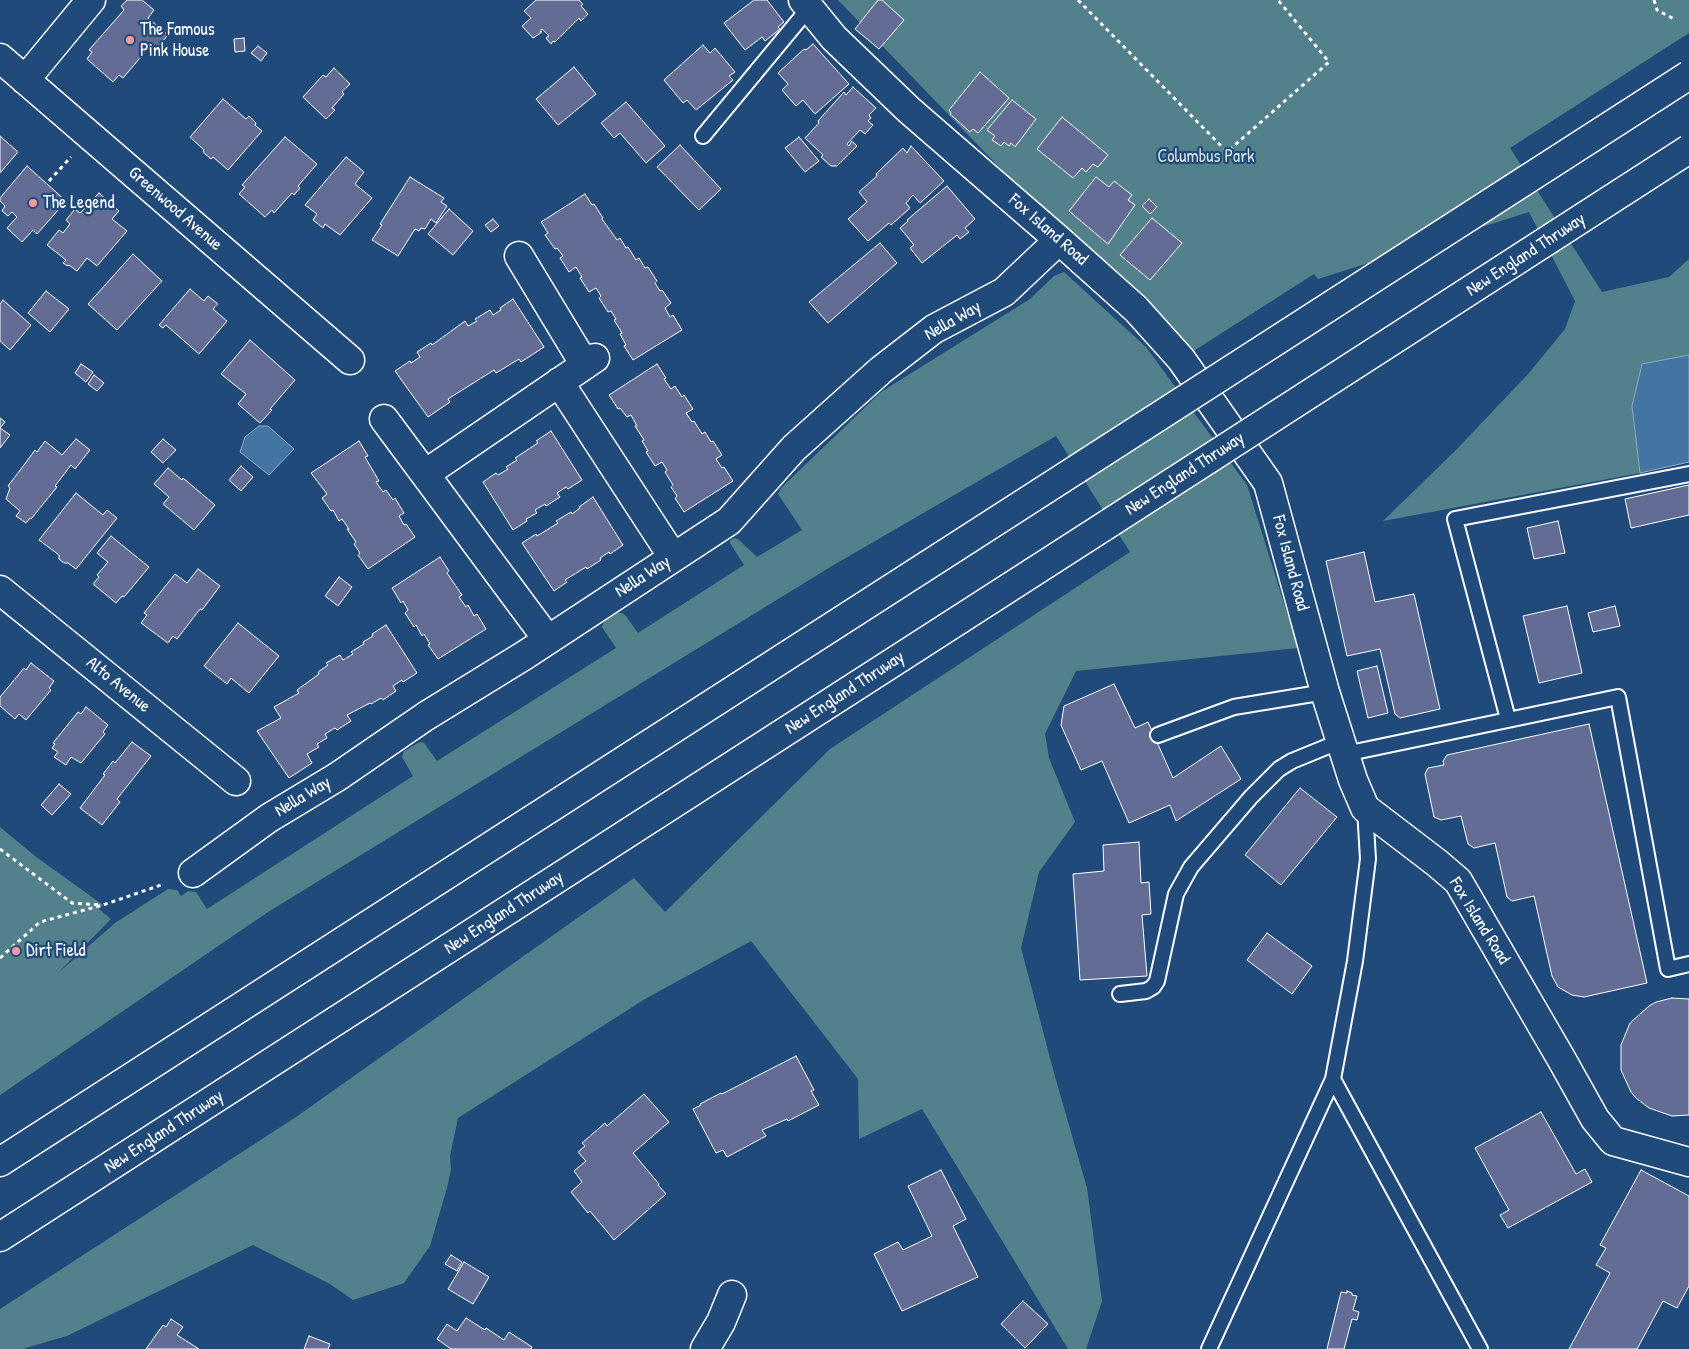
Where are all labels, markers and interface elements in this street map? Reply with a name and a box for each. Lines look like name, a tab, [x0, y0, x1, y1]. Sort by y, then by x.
place label: The Famous Pink House	[140, 19, 215, 62]
marker: The Famous Pink House	[124, 34, 136, 46]
park label: Columbus Park	[1157, 146, 1255, 168]
street label: Greenwood Avenue	[124, 162, 226, 256]
street label: Fox Island Road	[1004, 190, 1092, 270]
place label: The Legend	[43, 192, 114, 214]
marker: The Legend	[27, 197, 39, 209]
street label: New England Thruway	[1462, 208, 1590, 302]
street label: Nella Way	[921, 296, 985, 346]
street label: New England Thruway	[1121, 427, 1249, 521]
street label: Fox Island Road	[1267, 513, 1313, 613]
street label: Nella Way	[611, 551, 675, 603]
street label: New England Thruway	[781, 646, 909, 740]
street label: Alto Avenue	[81, 652, 155, 718]
street label: Nella Way	[271, 772, 335, 822]
street label: New England Thruway	[440, 866, 568, 960]
street label: Fox Island Road	[1444, 874, 1514, 968]
place label: Dirt Field	[26, 940, 86, 962]
marker: Dirt Field	[10, 945, 22, 957]
street label: New England Thruway	[100, 1085, 228, 1179]

